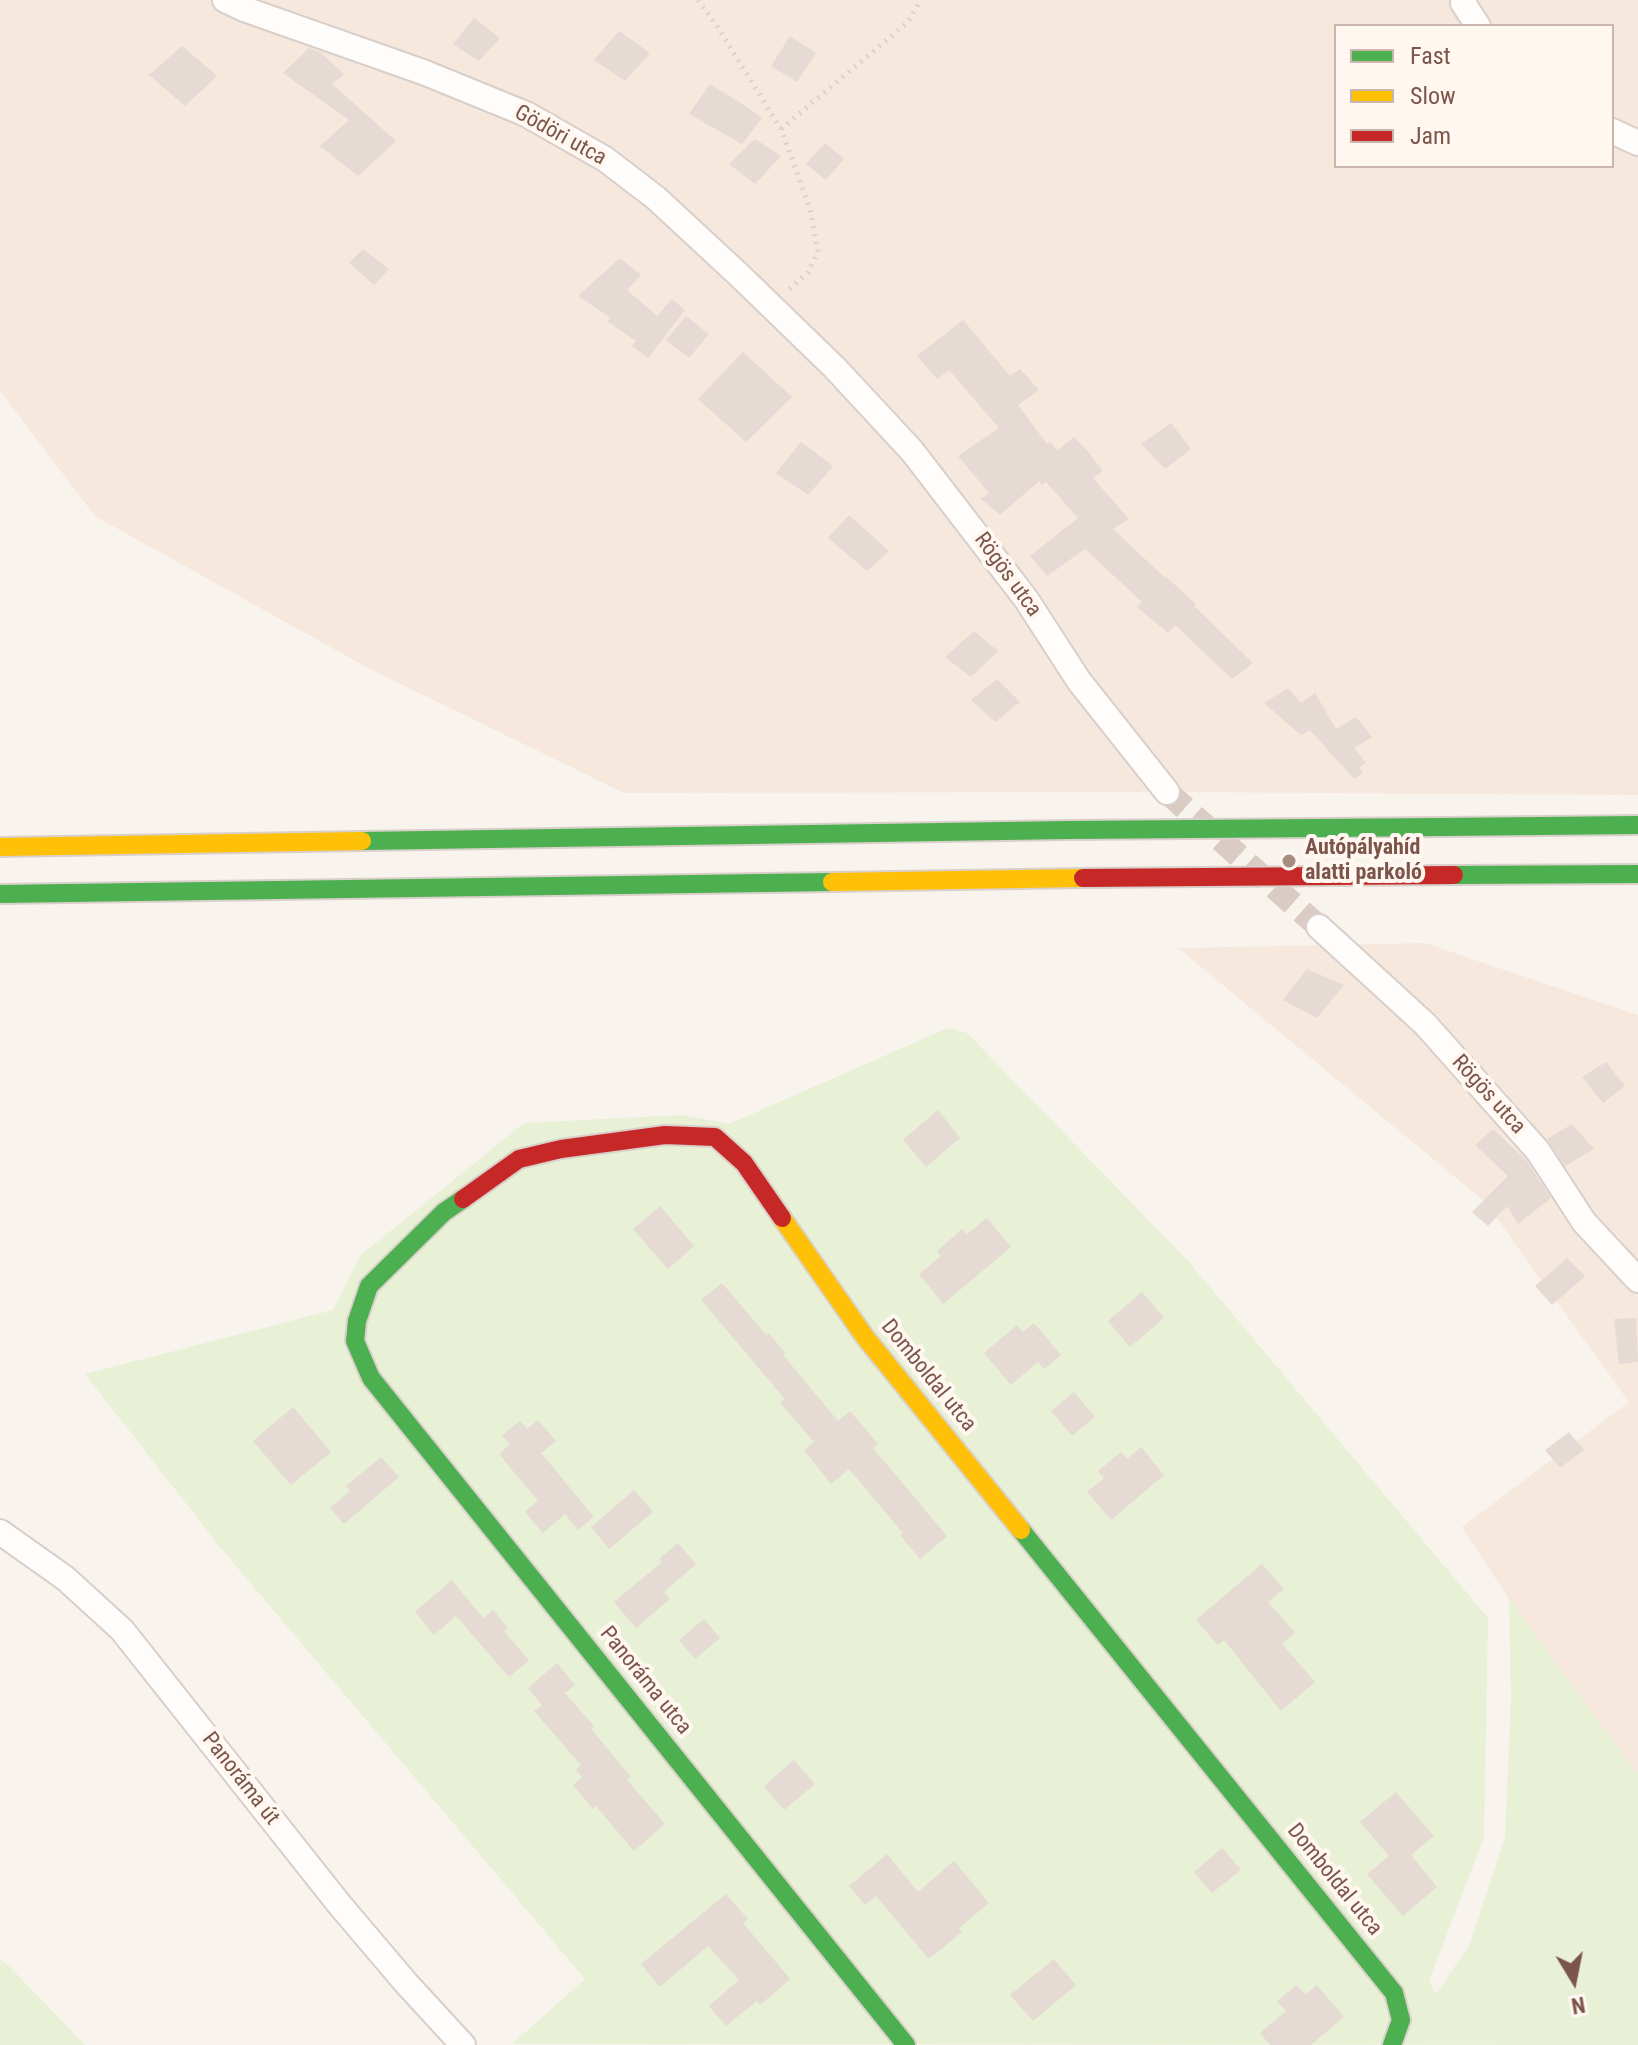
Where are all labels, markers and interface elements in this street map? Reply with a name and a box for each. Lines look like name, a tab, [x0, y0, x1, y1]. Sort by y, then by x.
legend	[1334, 24, 1614, 168]
text: Fast	[1410, 42, 1451, 70]
text: Slow	[1410, 82, 1456, 110]
street label: Gödöri utca	[510, 100, 610, 172]
text: Jam	[1410, 122, 1451, 150]
street label: Rögös utca	[968, 528, 1046, 622]
place label: Autópályahíd alatti parkoló	[1305, 835, 1422, 886]
marker: Autópályahíd alatti parkoló	[1280, 852, 1298, 870]
street label: Rögös utca	[1446, 1050, 1530, 1140]
street label: Domboldal utca	[875, 1315, 981, 1437]
street label: Panoráma utca	[593, 1622, 697, 1740]
street label: Panoráma út	[196, 1727, 284, 1831]
street label: Domboldal utca	[1281, 1819, 1387, 1941]
north arrow	[1534, 1941, 1614, 2021]
text: N	[1569, 1992, 1587, 2019]

